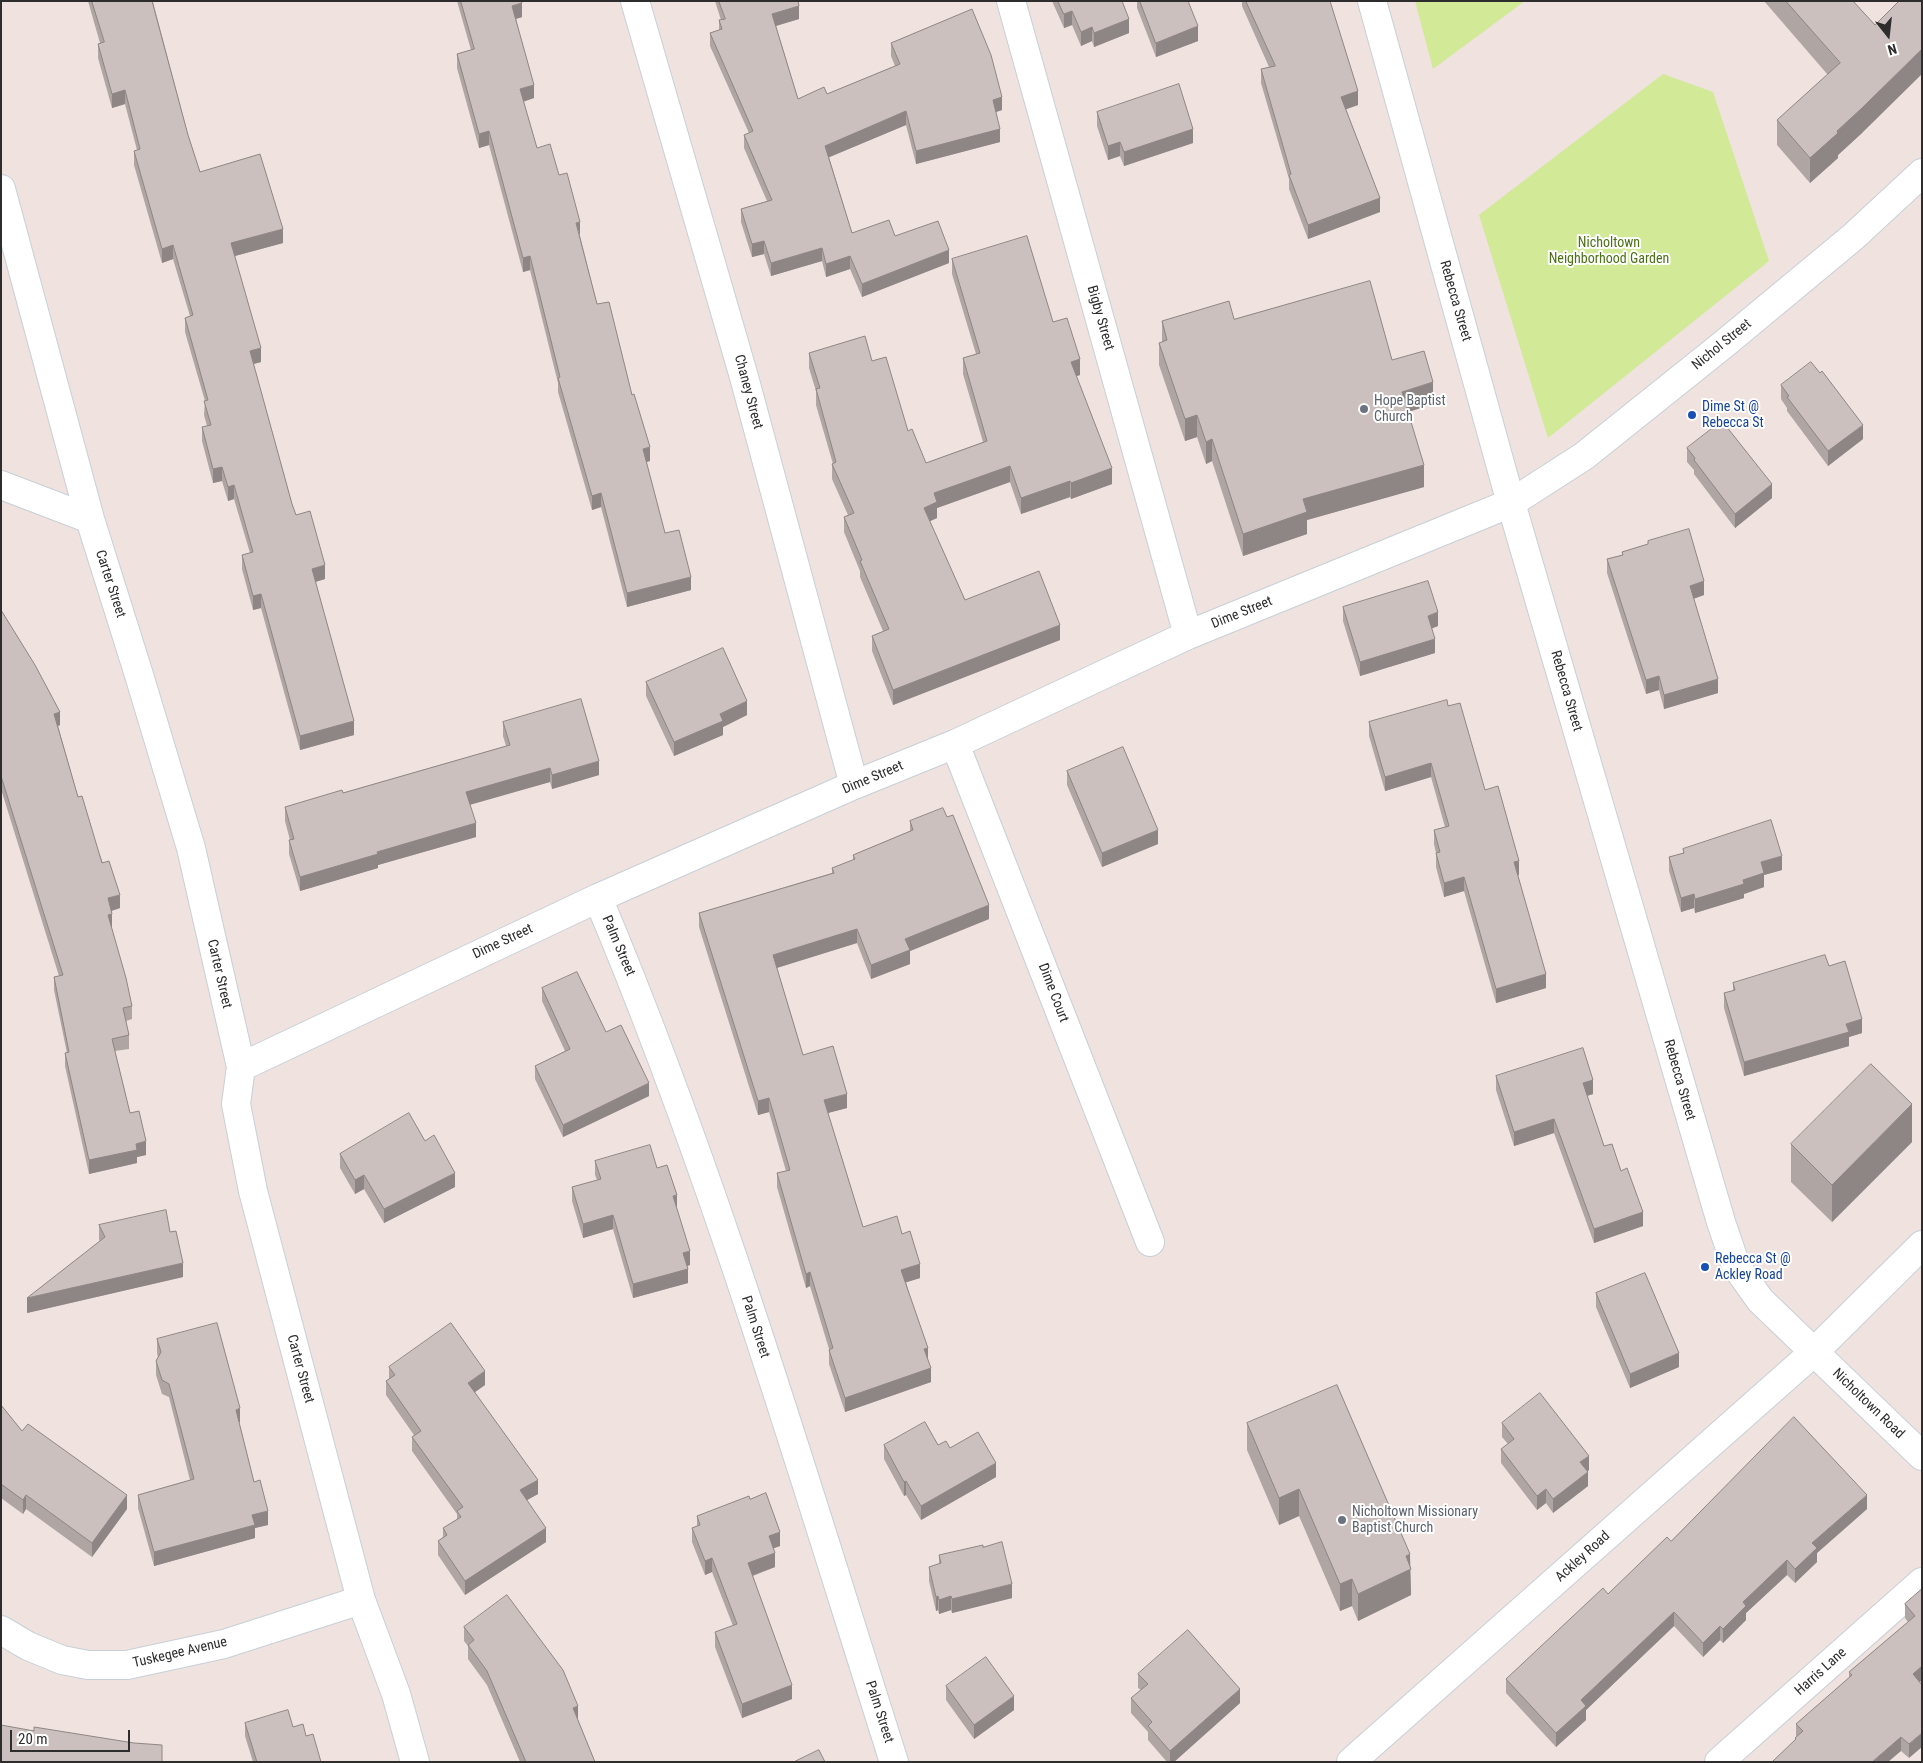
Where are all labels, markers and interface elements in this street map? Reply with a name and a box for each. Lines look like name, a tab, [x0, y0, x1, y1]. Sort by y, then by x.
north arrow	[1863, 10, 1913, 60]
text: N	[1886, 41, 1898, 58]
park label: Nicholtown Neighborhood Garden	[1549, 235, 1669, 268]
street label: Rebecca Street	[1435, 259, 1475, 343]
street label: Bigby Street	[1083, 284, 1117, 352]
street label: Nichol Street	[1689, 316, 1755, 374]
street label: Chaney Street	[730, 353, 766, 431]
place label: Hope Baptist Church	[1374, 393, 1446, 426]
place label: Dime St @ Rebecca St	[1702, 399, 1764, 432]
marker: Hope Baptist Church	[1358, 403, 1370, 415]
marker: Dime St @ Rebecca St	[1686, 409, 1698, 421]
street label: Carter Street	[91, 548, 129, 620]
street label: Dime Street	[1209, 593, 1275, 633]
street label: Rebecca Street	[1546, 649, 1586, 733]
street label: Dime Street	[840, 758, 906, 798]
street label: Palm Street	[598, 913, 638, 979]
street label: Dime Street	[470, 921, 536, 963]
street label: Carter Street	[203, 938, 235, 1010]
street label: Dime Court	[1034, 961, 1072, 1025]
street label: Rebecca Street	[1659, 1038, 1699, 1122]
place label: Rebecca St @ Ackley Road	[1715, 1251, 1791, 1284]
marker: Rebecca St @ Ackley Road	[1699, 1261, 1711, 1273]
street label: Palm Street	[737, 1294, 773, 1360]
street label: Carter Street	[283, 1333, 317, 1405]
street label: Nicholtown Road	[1829, 1365, 1907, 1443]
place label: Nicholtown Missionary Baptist Church	[1352, 1504, 1478, 1536]
marker: Nicholtown Missionary Baptist Church	[1336, 1514, 1348, 1526]
street label: Ackley Road	[1552, 1528, 1614, 1586]
street label: Tuskegee Avenue	[131, 1634, 229, 1672]
street label: Harris Lane	[1792, 1645, 1850, 1699]
street label: Palm Street	[861, 1679, 897, 1745]
scale bar	[12, 1720, 132, 1752]
text: 20 m	[18, 1730, 48, 1748]

